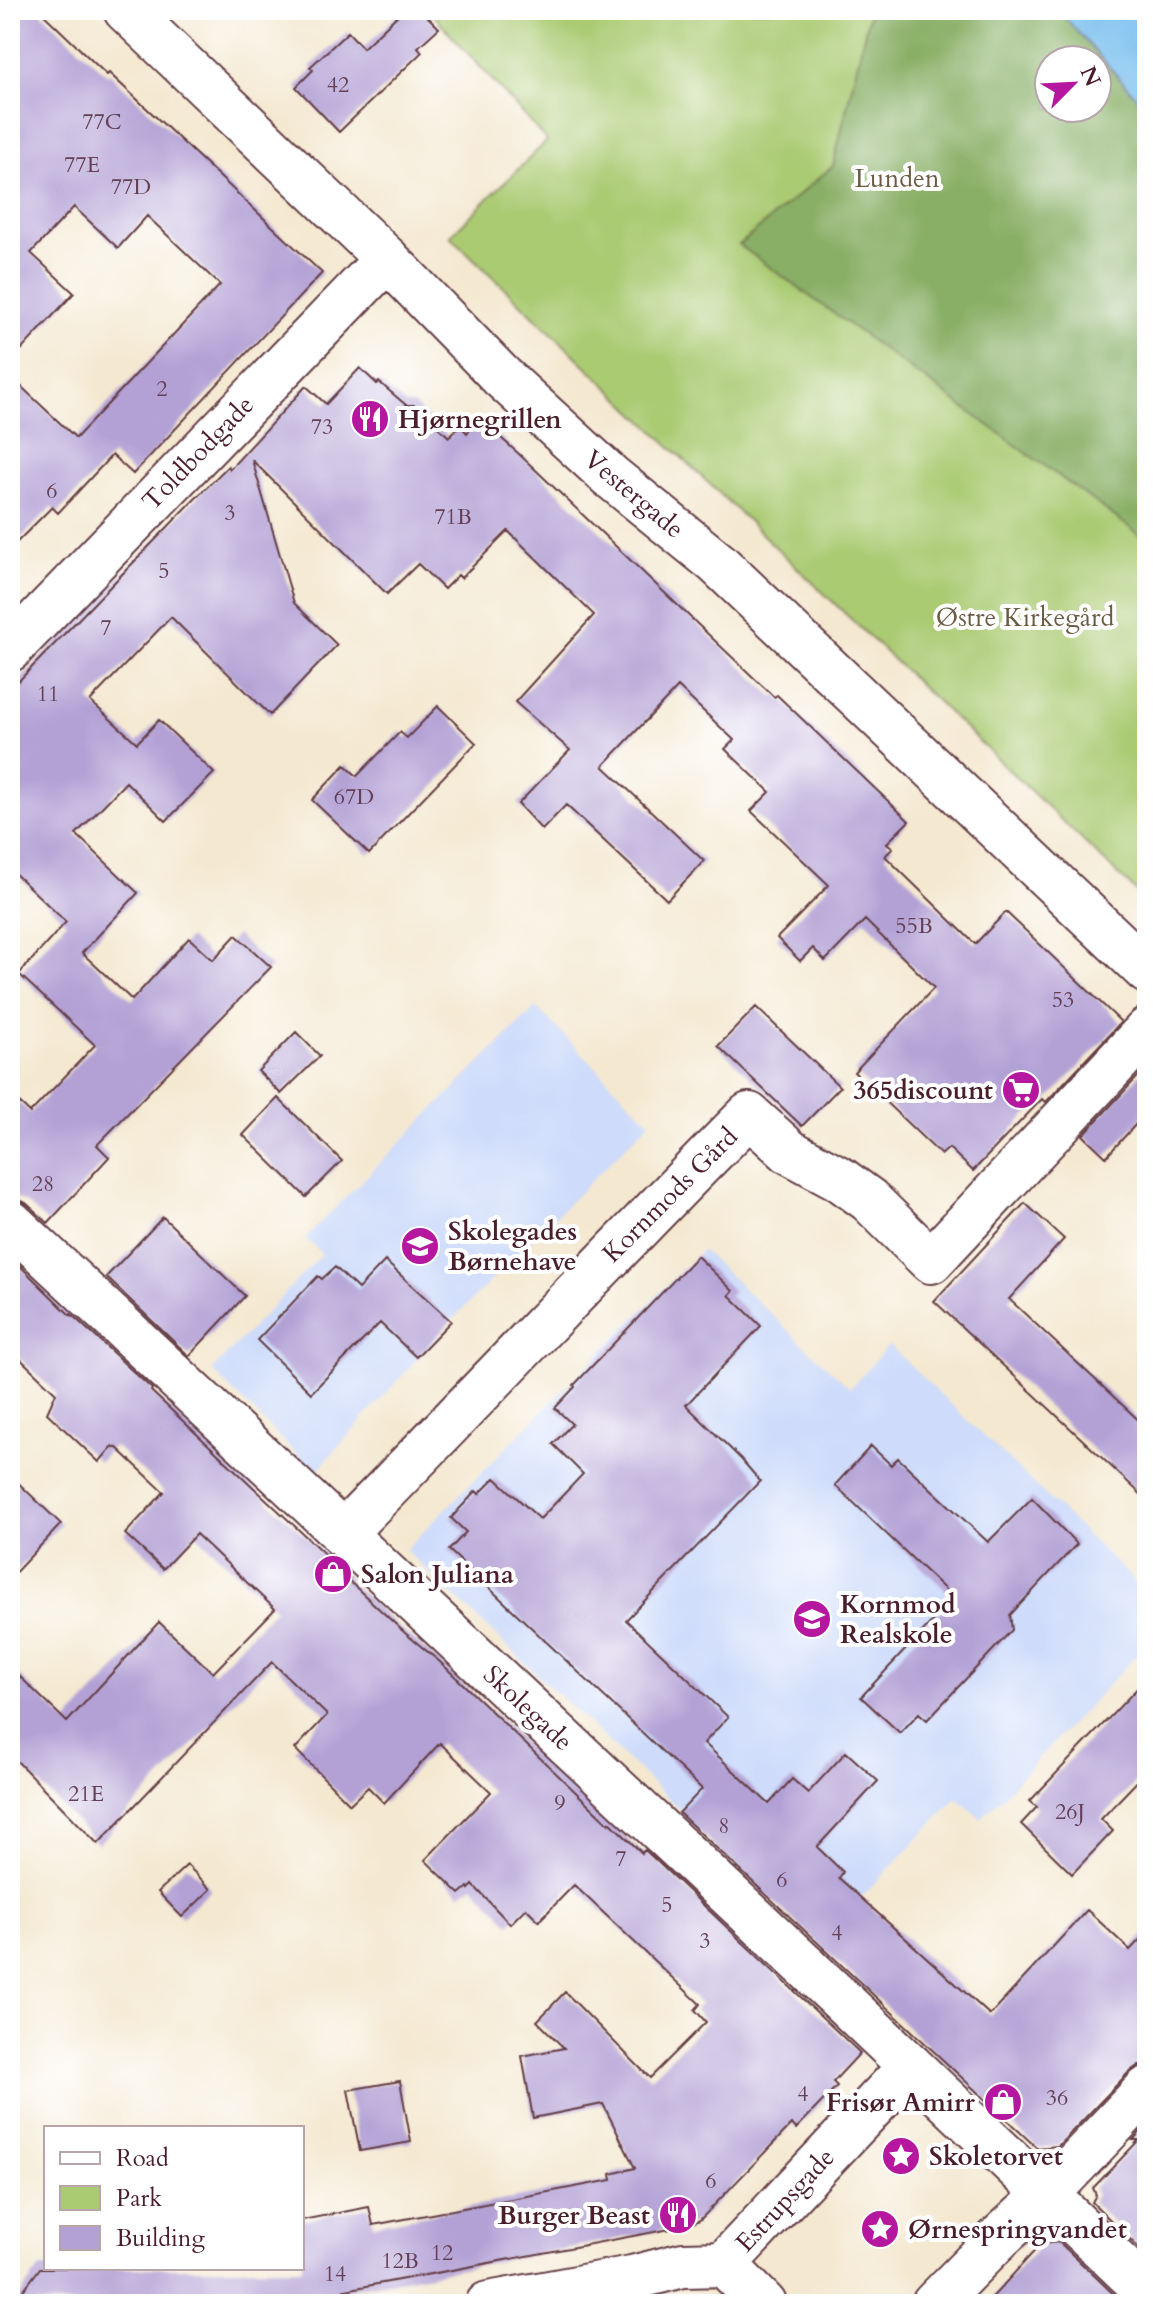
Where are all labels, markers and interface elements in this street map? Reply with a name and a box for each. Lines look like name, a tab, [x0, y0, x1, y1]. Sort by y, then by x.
north arrow	[1033, 44, 1113, 124]
text: N	[1073, 61, 1108, 91]
house number: 42	[327, 70, 349, 100]
house number: 77C	[82, 107, 122, 137]
house number: 77E	[64, 150, 100, 180]
park label: Lunden	[854, 161, 940, 196]
house number: 77D	[111, 172, 151, 202]
house number: 2	[156, 374, 168, 404]
street label: Toldbodgade	[134, 388, 262, 518]
restaurant icon: Hjørnegrillen	[349, 398, 391, 440]
place label: Hjørnegrillen	[398, 402, 562, 437]
house number: 73	[311, 412, 333, 442]
street label: Vestergade	[577, 442, 691, 546]
house number: 6	[46, 476, 58, 506]
house number: 3	[224, 498, 236, 528]
house number: 71B	[434, 502, 472, 532]
house number: 5	[158, 556, 170, 586]
park label: Østre Kirkegård	[936, 600, 1114, 635]
house number: 7	[100, 613, 112, 643]
house number: 11	[37, 679, 59, 709]
house number: 67D	[334, 782, 374, 812]
house number: 55B	[895, 911, 933, 941]
house number: 53	[1052, 985, 1074, 1015]
supermarket icon: 365discount	[1000, 1069, 1042, 1111]
place label: 365discount	[853, 1073, 993, 1108]
street label: Kornmods Gård	[595, 1119, 746, 1270]
house number: 28	[32, 1169, 54, 1199]
place label: Skolegades Børnehave	[448, 1214, 577, 1279]
school or university icon: Skolegades Børnehave	[399, 1225, 441, 1267]
shop icon: Salon Juliana	[312, 1553, 354, 1595]
place label: Salon Juliana	[361, 1557, 514, 1592]
place label: Kornmod Realskole	[840, 1587, 956, 1652]
school or university icon: Kornmod Realskole	[791, 1598, 833, 1640]
street label: Skolegade	[476, 1657, 580, 1759]
house number: 21E	[68, 1779, 104, 1809]
house number: 9	[554, 1788, 566, 1818]
house number: 26J	[1055, 1797, 1085, 1827]
house number: 8	[718, 1811, 730, 1841]
house number: 7	[615, 1844, 627, 1874]
house number: 6	[776, 1865, 788, 1895]
house number: 5	[661, 1890, 673, 1920]
house number: 4	[831, 1918, 843, 1948]
house number: 3	[699, 1926, 711, 1956]
house number: 4	[797, 2079, 809, 2109]
shop icon: Frisør Amirr	[982, 2081, 1024, 2123]
house number: 36	[1046, 2083, 1068, 2113]
place label: Frisør Amirr	[826, 2085, 976, 2120]
legend	[44, 2126, 304, 2270]
place icon: Skoletorvet	[880, 2135, 922, 2177]
place label: Skoletorvet	[929, 2139, 1063, 2174]
street label: Estrupsgade	[728, 2140, 842, 2260]
text: Road	[116, 2142, 169, 2175]
house number: 6	[705, 2166, 717, 2196]
text: Park	[116, 2182, 162, 2215]
restaurant icon: Burger Beast	[657, 2194, 699, 2236]
place label: Burger Beast	[498, 2198, 650, 2233]
place icon: Ørnespringvandet	[859, 2208, 901, 2250]
place label: Ørnespringvandet	[908, 2212, 1127, 2247]
text: Building	[116, 2222, 206, 2255]
house number: 12	[431, 2238, 453, 2268]
house number: 12B	[381, 2246, 419, 2276]
house number: 14	[324, 2259, 346, 2289]

